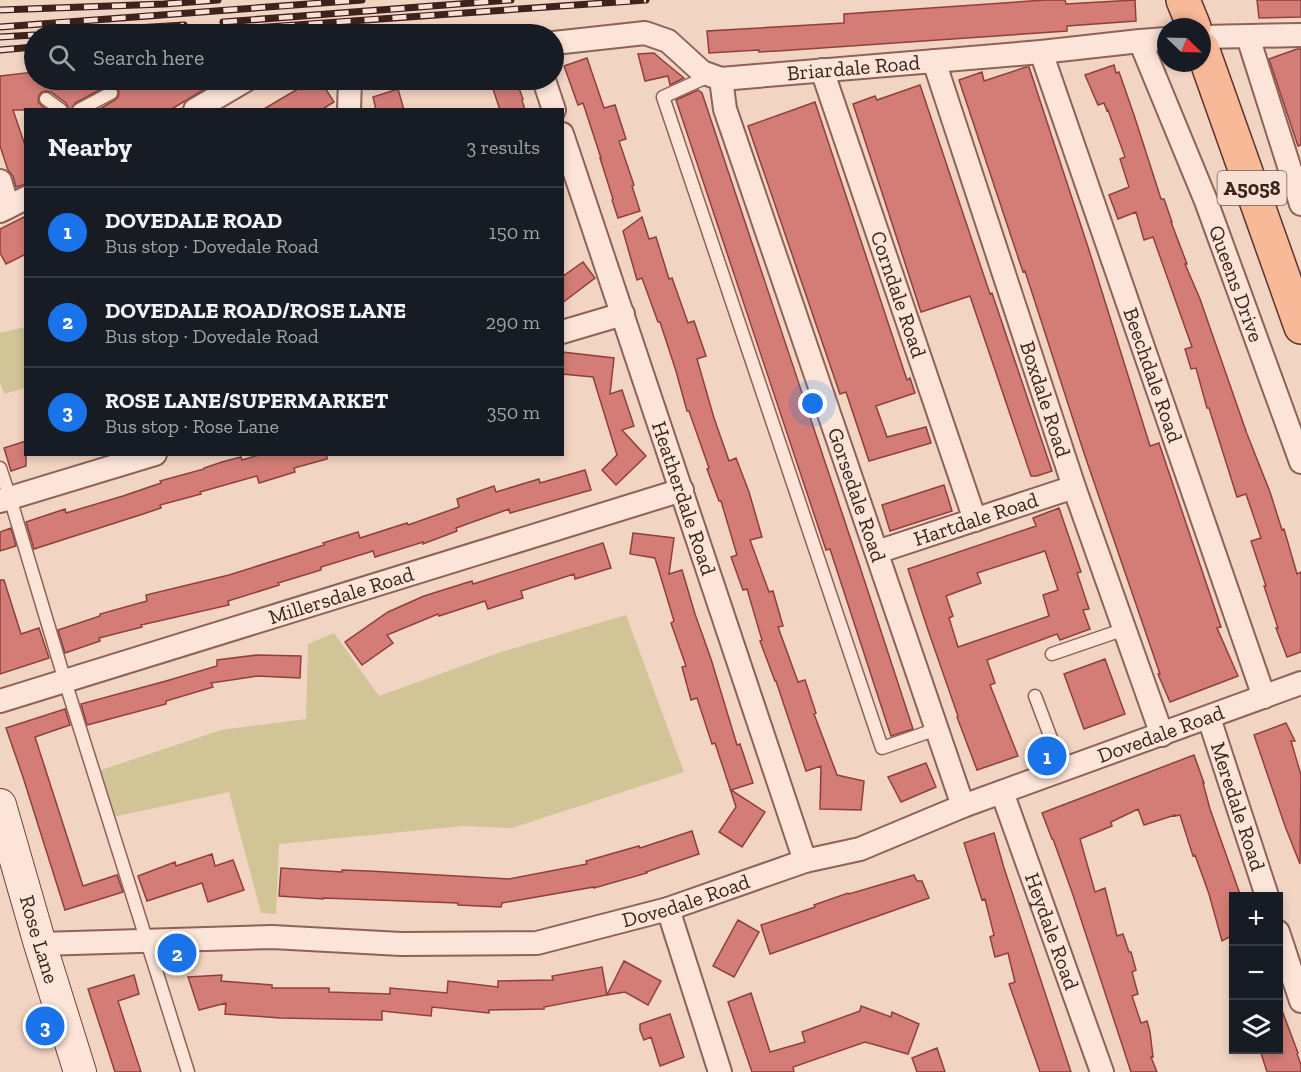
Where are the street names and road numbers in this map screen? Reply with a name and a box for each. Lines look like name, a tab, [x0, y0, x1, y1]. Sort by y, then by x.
street label: Briardale Road	[786, 49, 921, 85]
road number: A5058	[1218, 171, 1286, 205]
street label: Queens Drive	[1204, 222, 1269, 345]
street label: Corndale Road	[866, 228, 932, 361]
street label: Beechdale Road	[1118, 304, 1188, 446]
street label: Boxdale Road	[1015, 338, 1076, 461]
street label: Heatherdale Road	[647, 418, 722, 579]
street label: Gorsedale Road	[823, 424, 892, 566]
street label: Hartdale Road	[910, 487, 1041, 551]
street label: Millersdale Road	[265, 561, 417, 629]
street label: Dovedale Road	[1094, 699, 1227, 768]
street label: Meredale Road	[1206, 739, 1271, 874]
street label: Dovedale Road	[619, 868, 753, 932]
street label: Heydale Road	[1020, 869, 1085, 994]
street label: Rose Lane	[15, 892, 65, 987]

